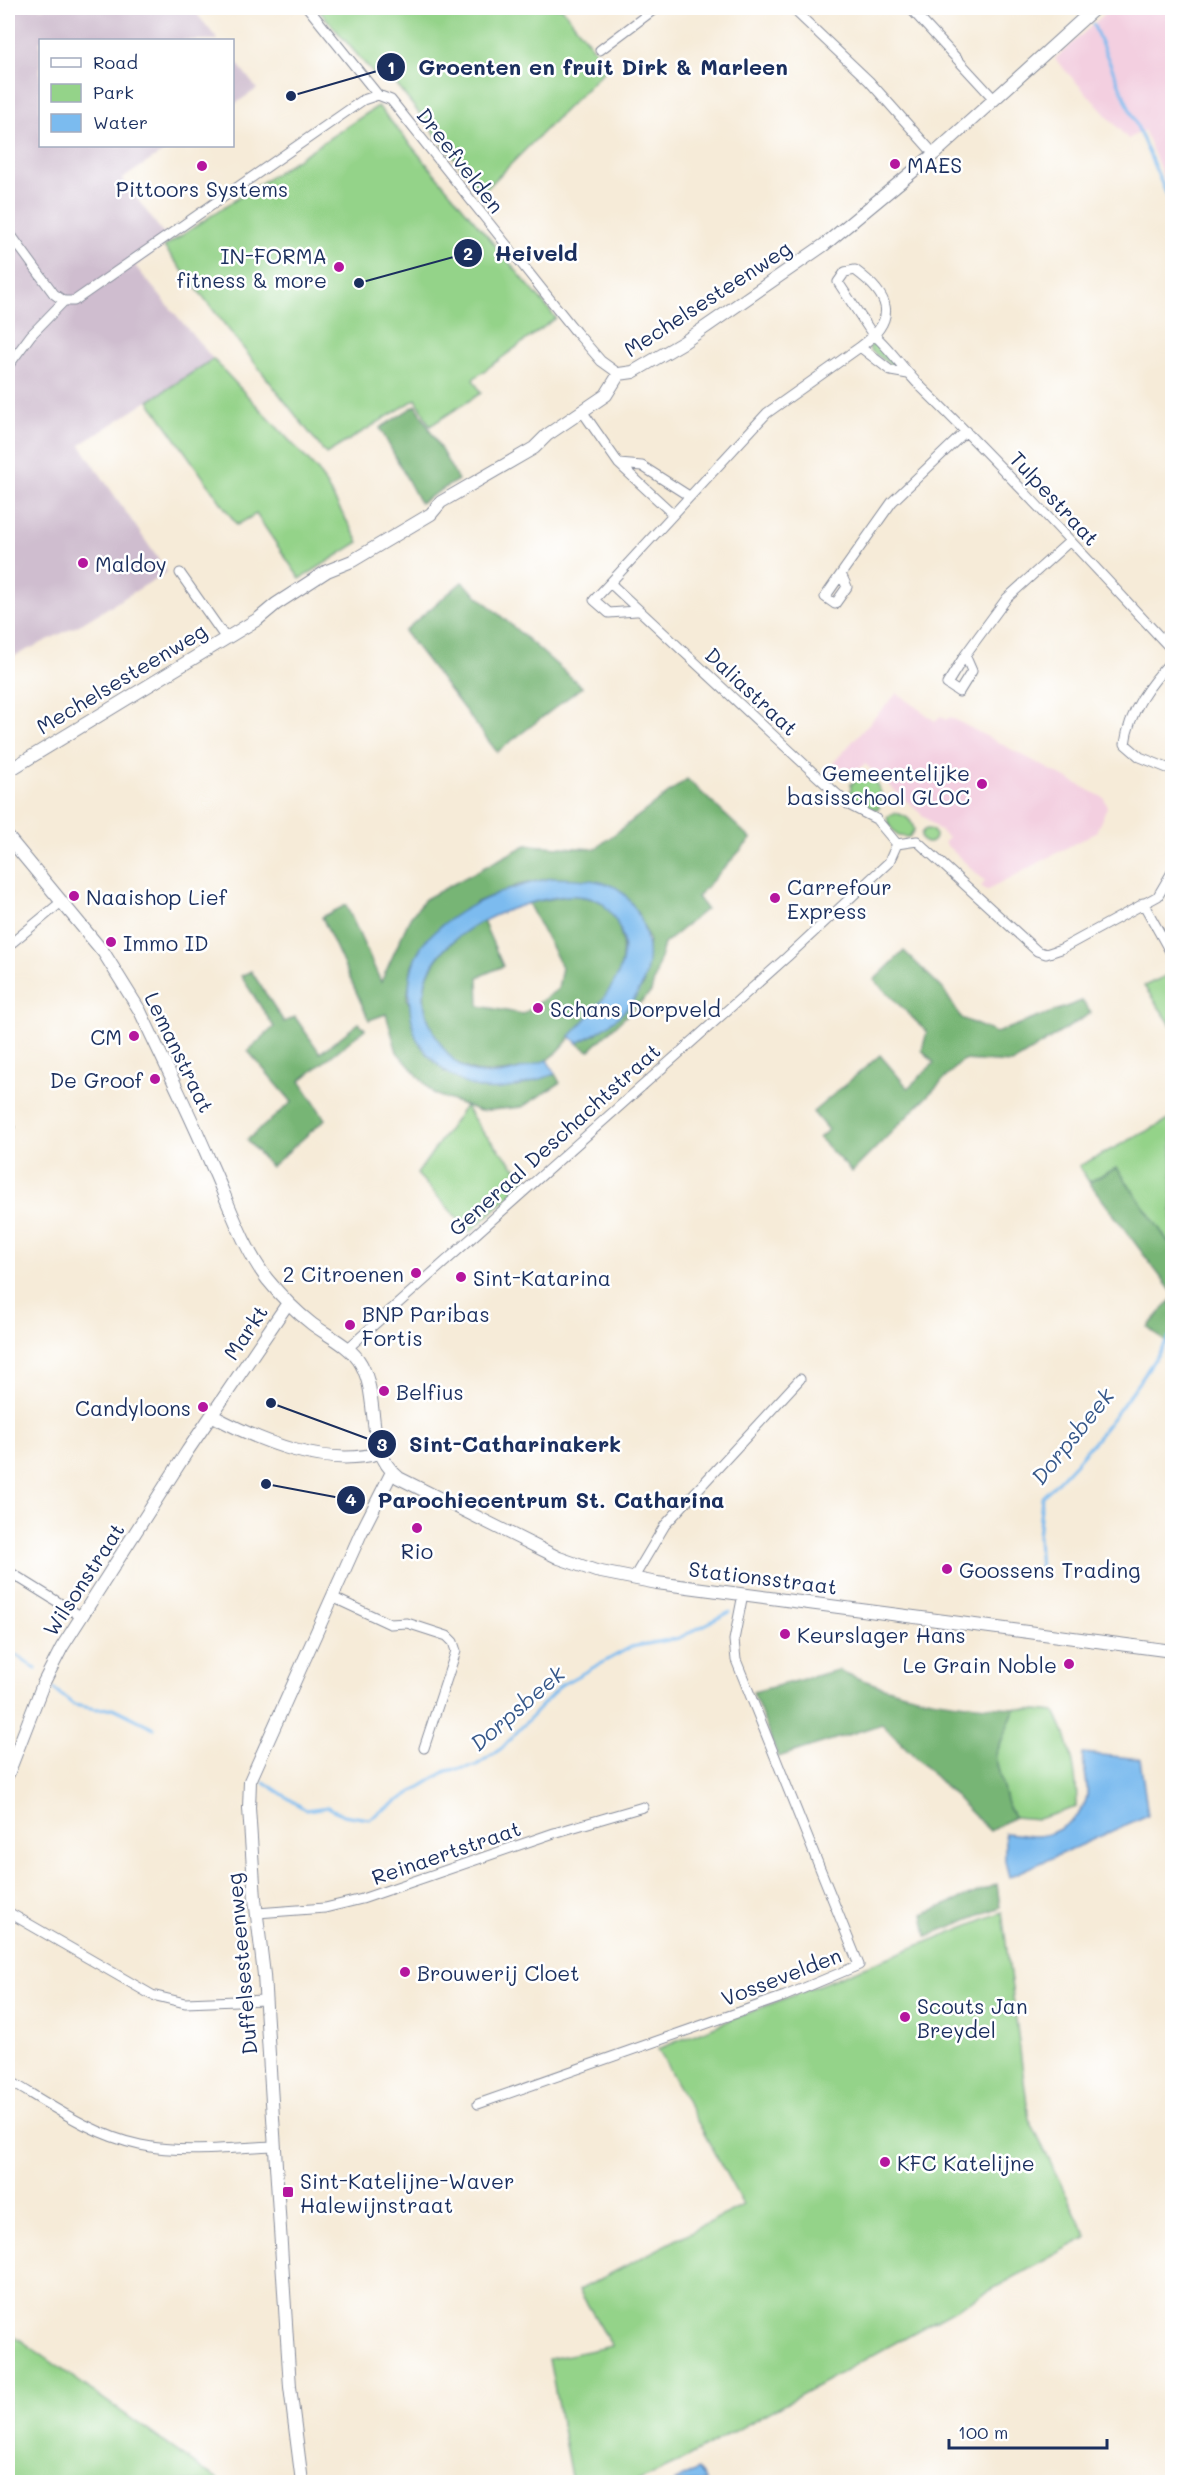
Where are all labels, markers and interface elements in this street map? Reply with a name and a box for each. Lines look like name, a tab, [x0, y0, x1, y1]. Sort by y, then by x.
legend	[39, 39, 234, 147]
callout: Groenten en fruit Dirk & Marleen	[376, 47, 799, 87]
text: Road	[93, 50, 138, 74]
text: Groenten en fruit Dirk & Marleen	[418, 52, 788, 81]
text: 1	[387, 55, 395, 79]
text: Park	[93, 80, 134, 104]
street label: Dreefvelden	[411, 102, 511, 218]
text: Water	[93, 110, 148, 134]
place label: MAES	[907, 151, 962, 178]
marker: MAES	[888, 157, 902, 171]
marker: Pittoors Systems	[195, 159, 209, 173]
place label: Pittoors Systems	[116, 175, 288, 202]
callout: Heiveld	[453, 233, 590, 273]
street label: Mechelsesteenweg	[618, 234, 796, 362]
text: Heiveld	[494, 238, 578, 267]
text: 2	[463, 241, 473, 265]
place label: IN-FORMA fitness & more	[177, 242, 327, 293]
marker: IN-FORMA fitness & more	[332, 260, 346, 274]
street label: Tulpestraat	[1004, 445, 1106, 551]
place label: Maldoy	[95, 550, 167, 577]
marker: Maldoy	[76, 556, 90, 570]
street label: Mechelsesteenweg	[31, 616, 211, 740]
street label: Daliastraat	[700, 641, 804, 741]
place label: Gemeentelijke basisschool GLOC	[787, 759, 970, 810]
marker: Gemeentelijke basisschool GLOC	[975, 777, 989, 791]
place label: Carrefour Express	[787, 873, 892, 924]
place label: Naaishop Lief	[86, 883, 228, 910]
marker: Naaishop Lief	[67, 889, 81, 903]
marker: Carrefour Express	[768, 891, 782, 905]
place label: Immo ID	[123, 929, 208, 956]
marker: Immo ID	[104, 935, 118, 949]
street label: Lemanstraat	[139, 987, 221, 1117]
place label: Schans Dorpveld	[550, 995, 721, 1022]
marker: Schans Dorpveld	[531, 1001, 545, 1015]
place label: CM	[90, 1023, 122, 1050]
marker: CM	[127, 1029, 141, 1043]
street label: Generaal Deschachtstraat	[443, 1037, 665, 1241]
place label: De Groof	[50, 1066, 144, 1093]
marker: De Groof	[148, 1072, 162, 1086]
place label: 2 Citroenen	[283, 1260, 404, 1287]
place label: Sint-Katarina	[473, 1264, 611, 1291]
marker: 2 Citroenen	[409, 1266, 423, 1280]
marker: Sint-Katarina	[454, 1270, 468, 1284]
street label: Markt	[217, 1299, 273, 1365]
place label: BNP Paribas Fortis	[362, 1300, 490, 1351]
marker: BNP Paribas Fortis	[343, 1318, 357, 1332]
place label: Belfius	[396, 1378, 464, 1405]
water label: Dorpsbeek	[1024, 1381, 1121, 1490]
marker: Belfius	[377, 1384, 391, 1398]
place label: Candyloons	[75, 1394, 191, 1421]
marker: Candyloons	[196, 1400, 210, 1414]
callout: Sint-Catharinakerk	[367, 1424, 633, 1464]
text: Sint-Catharinakerk	[409, 1429, 621, 1458]
text: 3	[377, 1432, 388, 1456]
callout: Parochiecentrum St. Catharina	[336, 1480, 737, 1520]
text: Parochiecentrum St. Catharina	[377, 1485, 725, 1514]
text: 4	[345, 1487, 357, 1511]
street label: Wilsonstraat	[36, 1517, 130, 1641]
marker: Rio	[410, 1521, 424, 1535]
place label: Rio	[401, 1537, 433, 1564]
street label: Stationsstraat	[687, 1554, 839, 1600]
place label: Goossens Trading	[959, 1556, 1140, 1583]
marker: Goossens Trading	[940, 1562, 954, 1576]
place label: Keurslager Hans	[797, 1621, 966, 1648]
marker: Keurslager Hans	[778, 1627, 792, 1641]
place label: Le Grain Noble	[903, 1651, 1057, 1678]
marker: Le Grain Noble	[1062, 1657, 1076, 1671]
water label: Dorpsbeek	[464, 1658, 571, 1757]
street label: Reinaertstraat	[368, 1814, 524, 1890]
street label: Duffelsesteenweg	[220, 1872, 262, 2056]
street label: Vossevelden	[717, 1941, 845, 2011]
place label: Brouwerij Cloet	[417, 1959, 580, 1986]
marker: Brouwerij Cloet	[398, 1965, 412, 1979]
place label: Scouts Jan Breydel	[917, 1992, 1028, 2043]
marker: Scouts Jan Breydel	[898, 2010, 912, 2024]
place label: KFC Katelijne	[897, 2149, 1035, 2176]
marker: KFC Katelijne	[878, 2155, 892, 2169]
place label: Sint-Katelijne-Waver Halewijnstraat	[300, 2167, 514, 2218]
marker: Sint-Katelijne-Waver Halewijnstraat	[281, 2185, 295, 2199]
scale bar	[949, 2412, 1106, 2450]
text: 100 m	[958, 2420, 1008, 2444]

